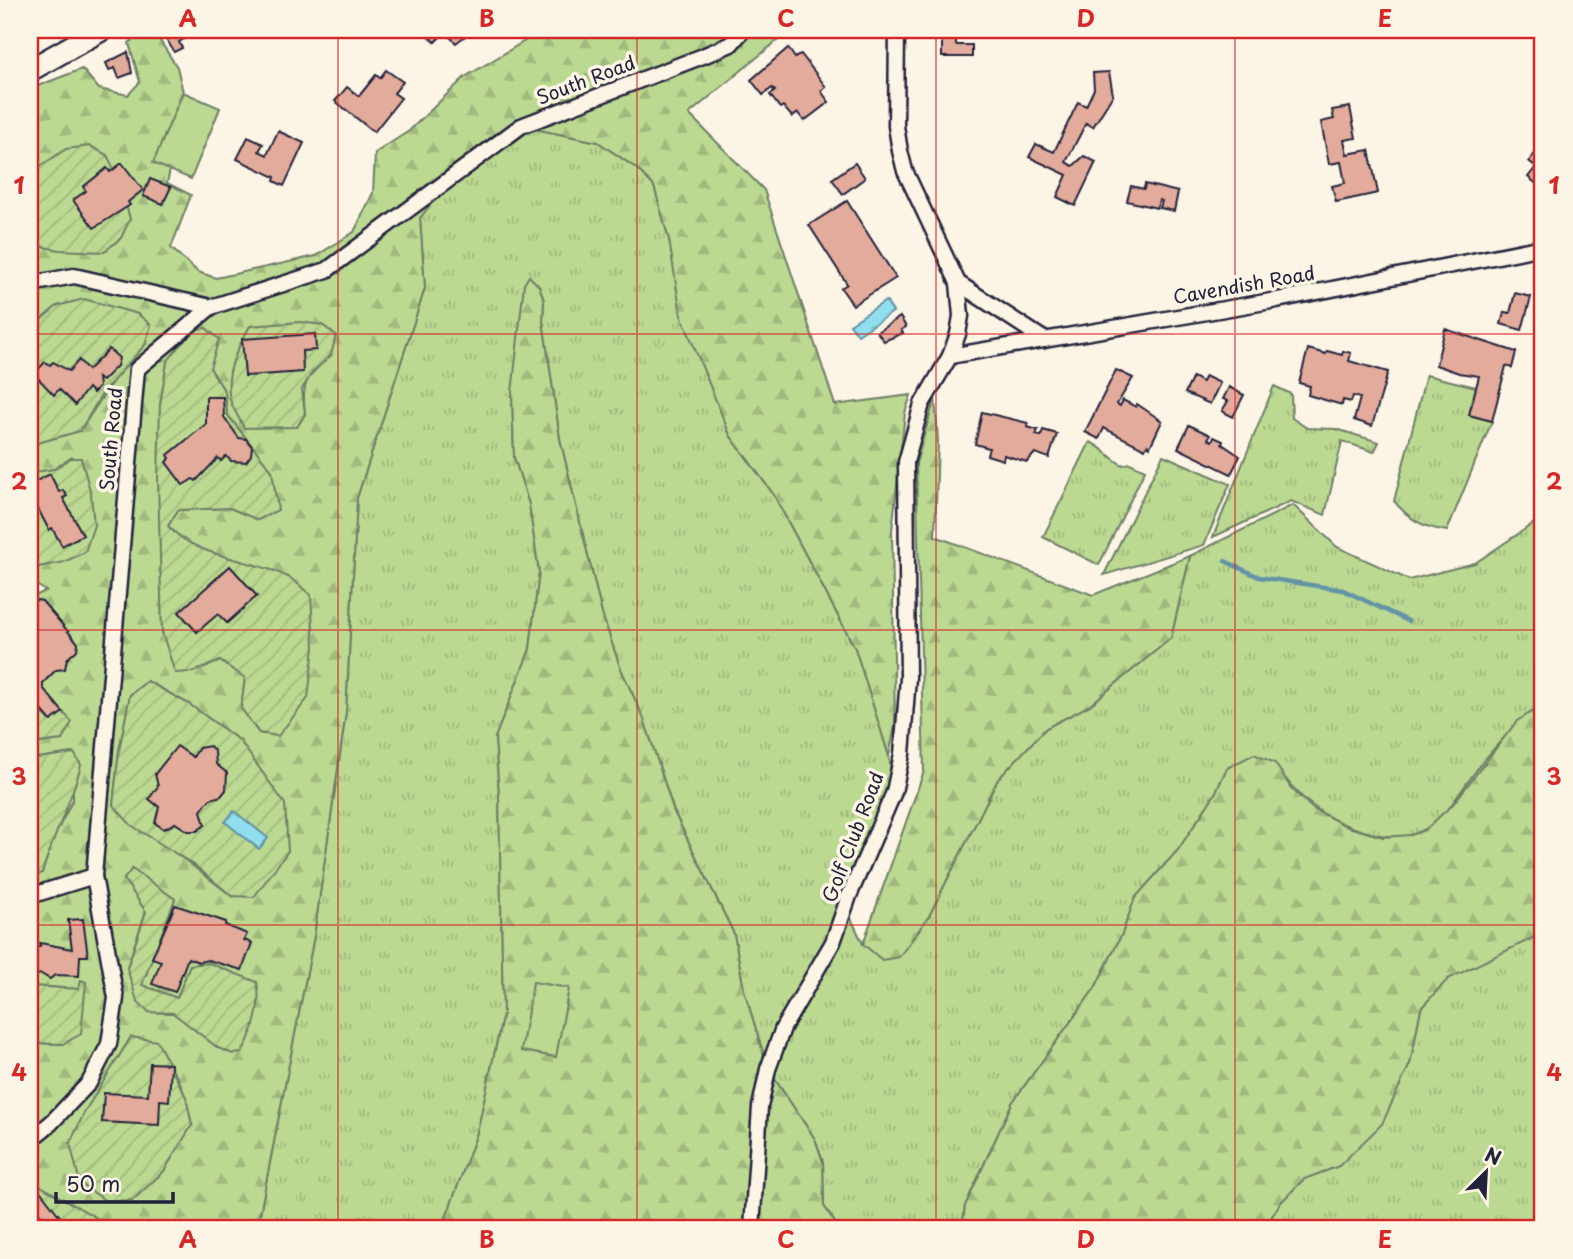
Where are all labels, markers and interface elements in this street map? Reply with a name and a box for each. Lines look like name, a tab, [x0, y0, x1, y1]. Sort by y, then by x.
text: A	[179, 0, 197, 35]
text: B	[479, 0, 495, 35]
text: C	[777, 0, 795, 35]
text: D	[1077, 0, 1095, 35]
text: E	[1378, 0, 1392, 35]
street label: South Road	[532, 47, 639, 111]
text: 1	[14, 167, 25, 202]
text: 1	[1549, 167, 1560, 202]
street label: Cavendish Road	[1171, 258, 1317, 310]
street label: South Road	[92, 386, 128, 492]
text: 2	[11, 463, 27, 498]
text: 2	[1546, 463, 1562, 498]
text: 3	[11, 758, 27, 793]
text: 3	[1546, 758, 1562, 793]
street label: Golf Club Road	[814, 767, 890, 906]
text: 4	[11, 1054, 27, 1089]
text: 4	[1546, 1054, 1562, 1089]
north arrow	[1450, 1136, 1520, 1206]
text: N	[1481, 1140, 1506, 1171]
scale bar	[56, 1161, 173, 1205]
text: 50 m	[66, 1167, 120, 1199]
text: A	[179, 1221, 197, 1256]
text: B	[479, 1221, 495, 1256]
text: C	[777, 1221, 795, 1256]
text: D	[1077, 1221, 1095, 1256]
text: E	[1378, 1221, 1392, 1256]

